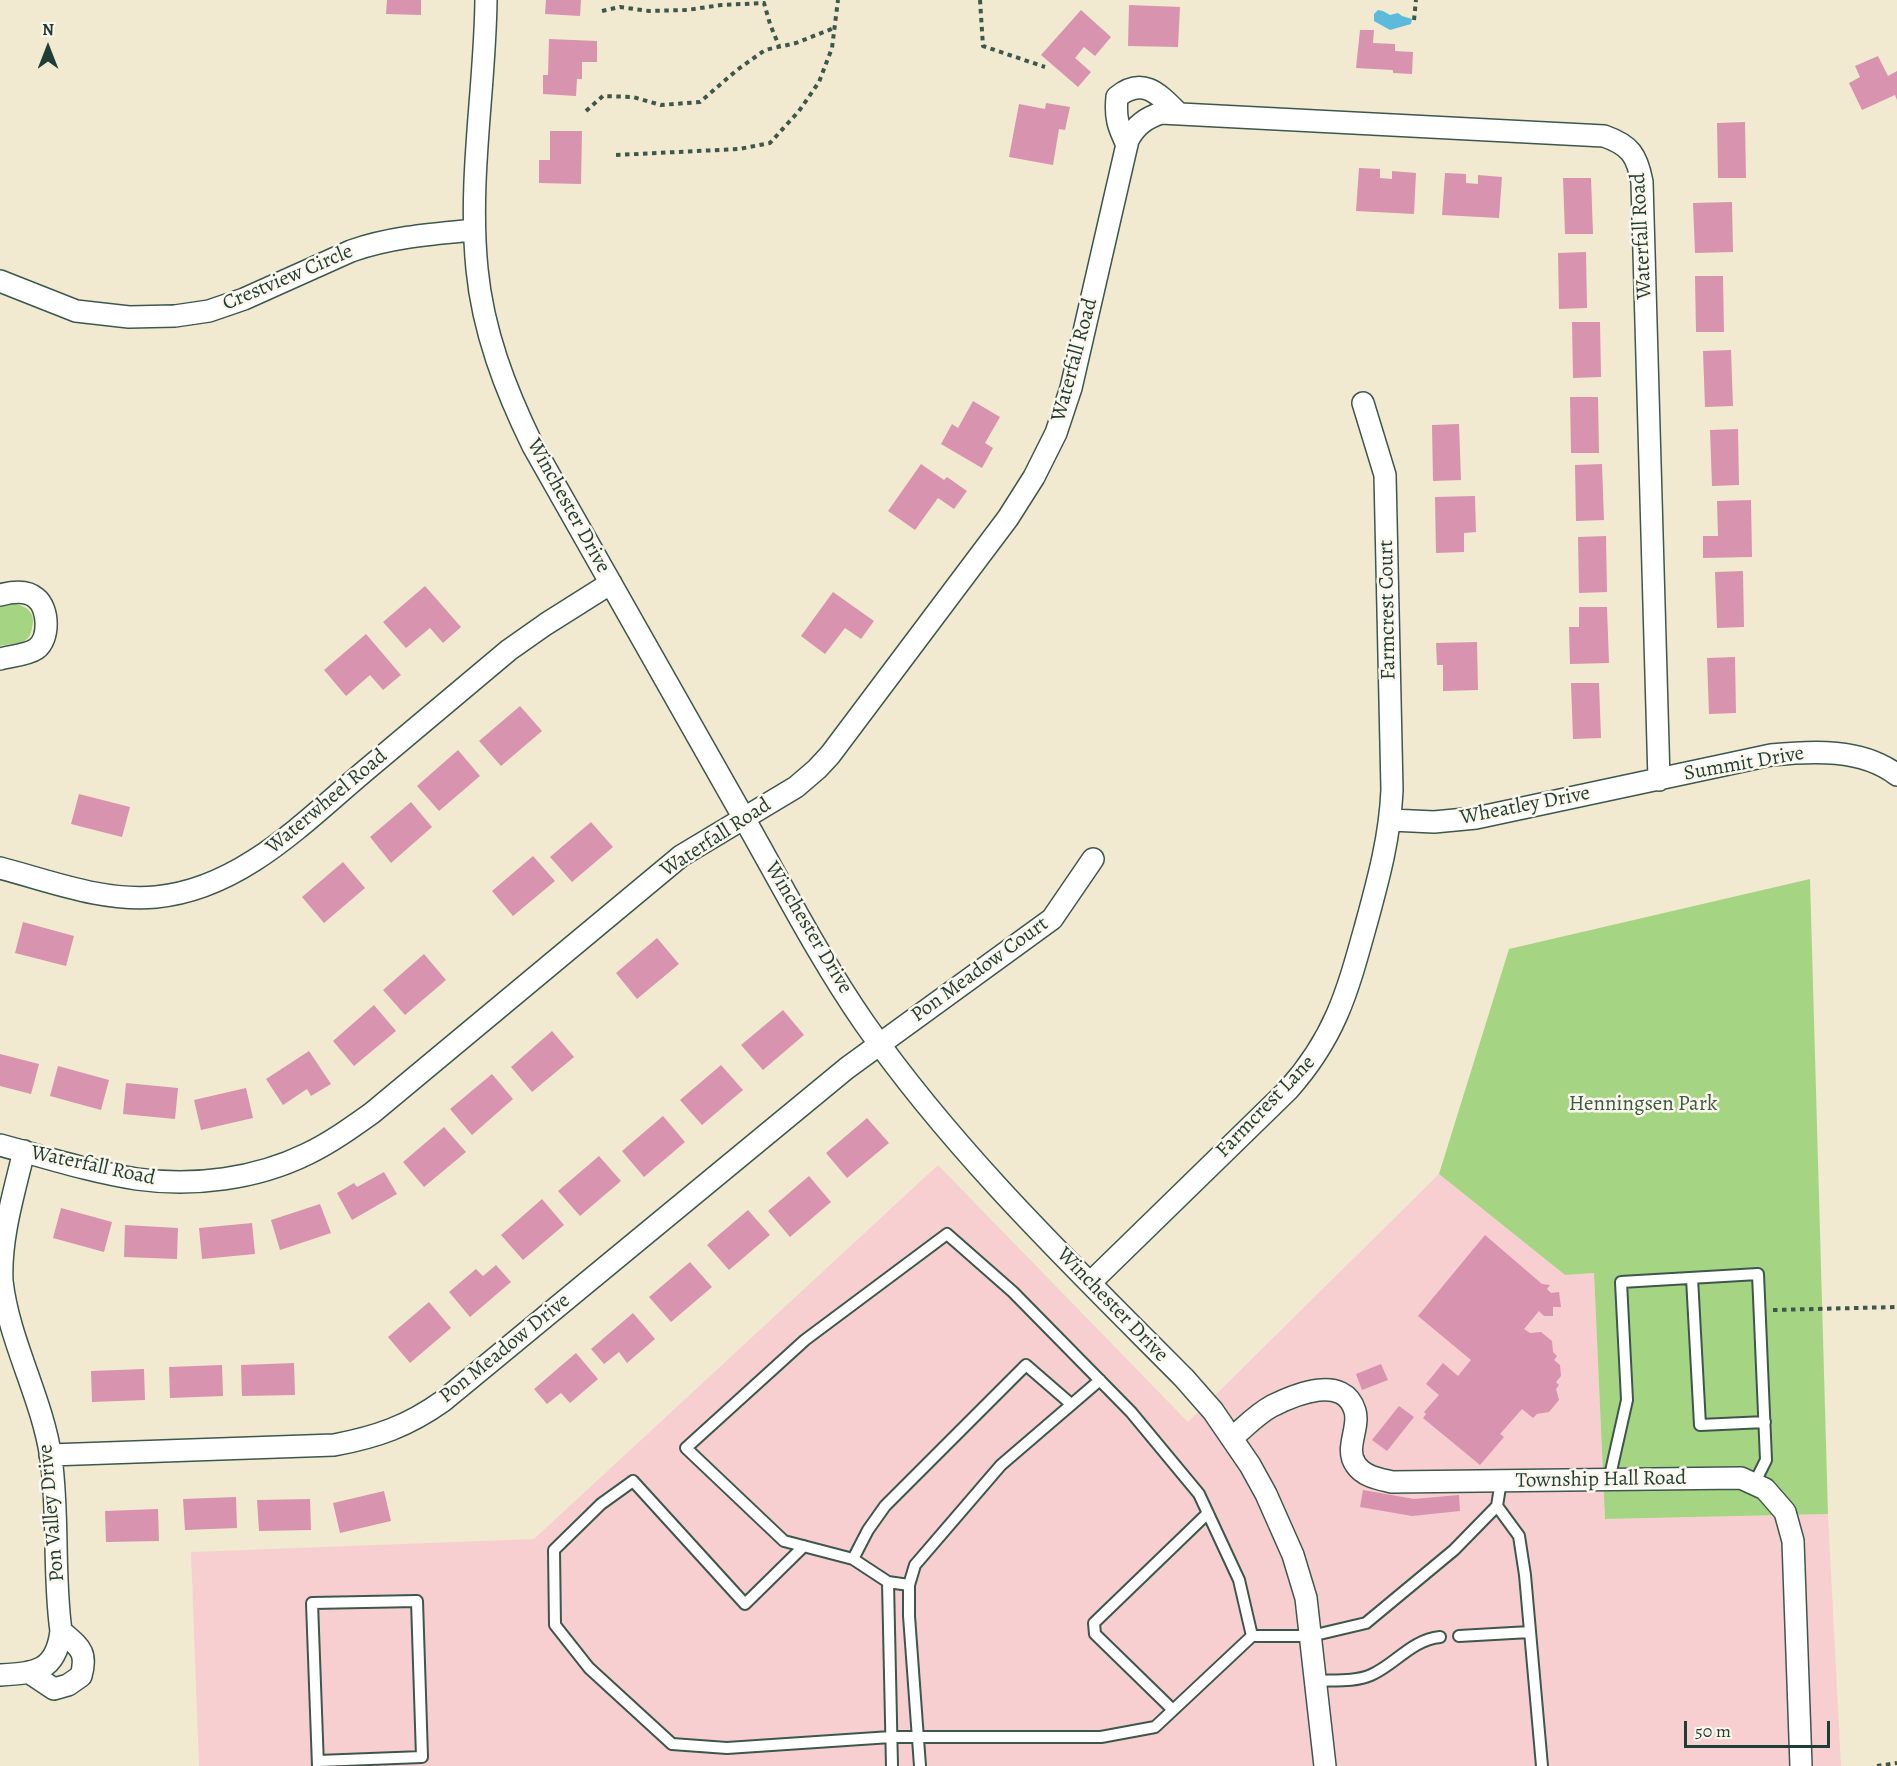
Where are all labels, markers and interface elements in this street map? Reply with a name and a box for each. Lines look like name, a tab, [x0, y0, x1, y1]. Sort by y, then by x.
north arrow	[18, 18, 78, 78]
text: N	[42, 19, 54, 41]
street label: Waterfall Road	[1626, 172, 1658, 300]
street label: Crestview Circle	[219, 239, 357, 317]
street label: Waterfall Road	[1046, 296, 1104, 424]
street label: Winchester Drive	[521, 434, 615, 578]
street label: Farmcrest Court	[1374, 540, 1402, 680]
street label: Summit Drive	[1682, 741, 1806, 787]
street label: Waterwheel Road	[261, 744, 393, 860]
street label: Wheatley Drive	[1458, 781, 1592, 831]
street label: Waterfall Road	[656, 793, 776, 883]
street label: Winchester Drive	[759, 857, 857, 999]
street label: Pon Meadow Court	[907, 912, 1053, 1028]
street label: Farmcrest Lane	[1211, 1051, 1321, 1163]
park label: Henningsen Park	[1569, 1092, 1717, 1118]
street label: Waterfall Road	[28, 1141, 158, 1191]
street label: Winchester Drive	[1051, 1242, 1173, 1368]
street label: Pon Meadow Drive	[435, 1289, 575, 1409]
street label: Pon Valley Drive	[33, 1443, 71, 1583]
street label: Township Hall Road	[1515, 1466, 1687, 1494]
scale bar	[1687, 1709, 1832, 1747]
text: 50 m	[1695, 1719, 1731, 1743]

